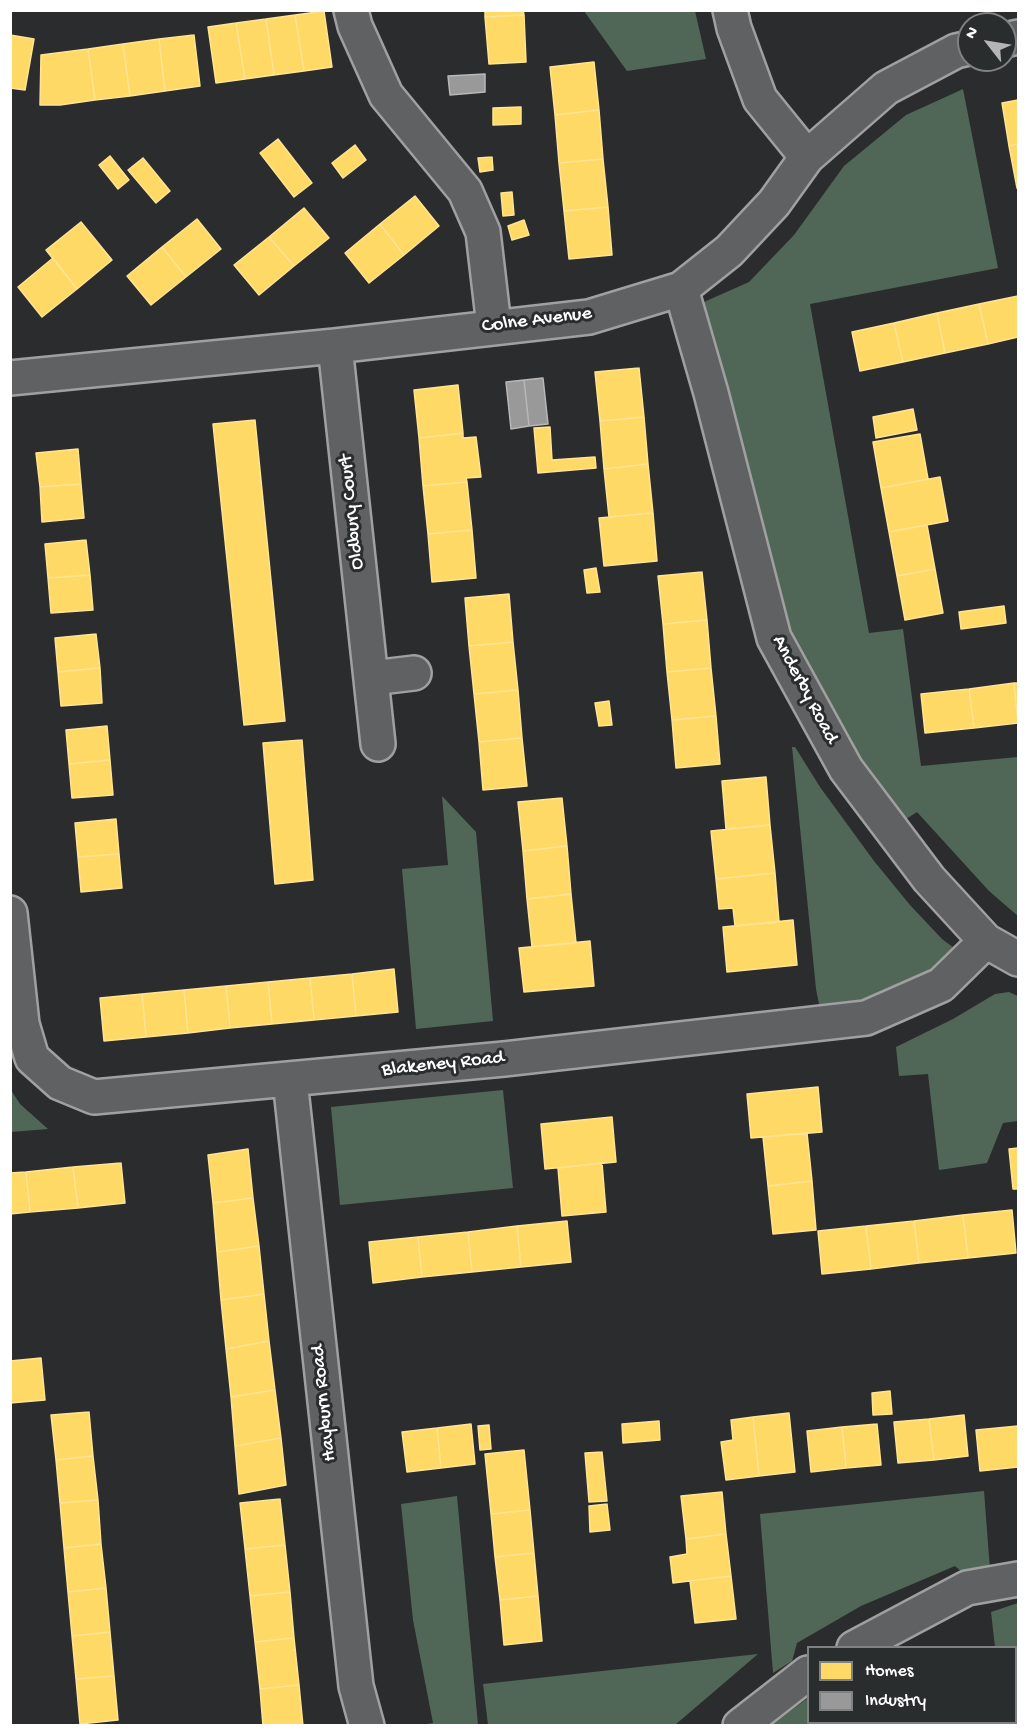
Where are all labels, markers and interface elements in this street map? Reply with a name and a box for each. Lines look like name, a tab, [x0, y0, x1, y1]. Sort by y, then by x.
north arrow	[957, 12, 1017, 72]
text: N	[962, 24, 984, 43]
street label: Colne Avenue	[481, 302, 593, 340]
street label: Oldbury Court	[335, 453, 371, 571]
street label: Anderby Road	[765, 632, 843, 748]
street label: Blakeney Road	[381, 1047, 505, 1083]
street label: Hayburn Road	[307, 1343, 343, 1463]
legend	[807, 1646, 1017, 1724]
text: Homes	[865, 1661, 913, 1682]
text: Industry	[865, 1691, 926, 1712]

